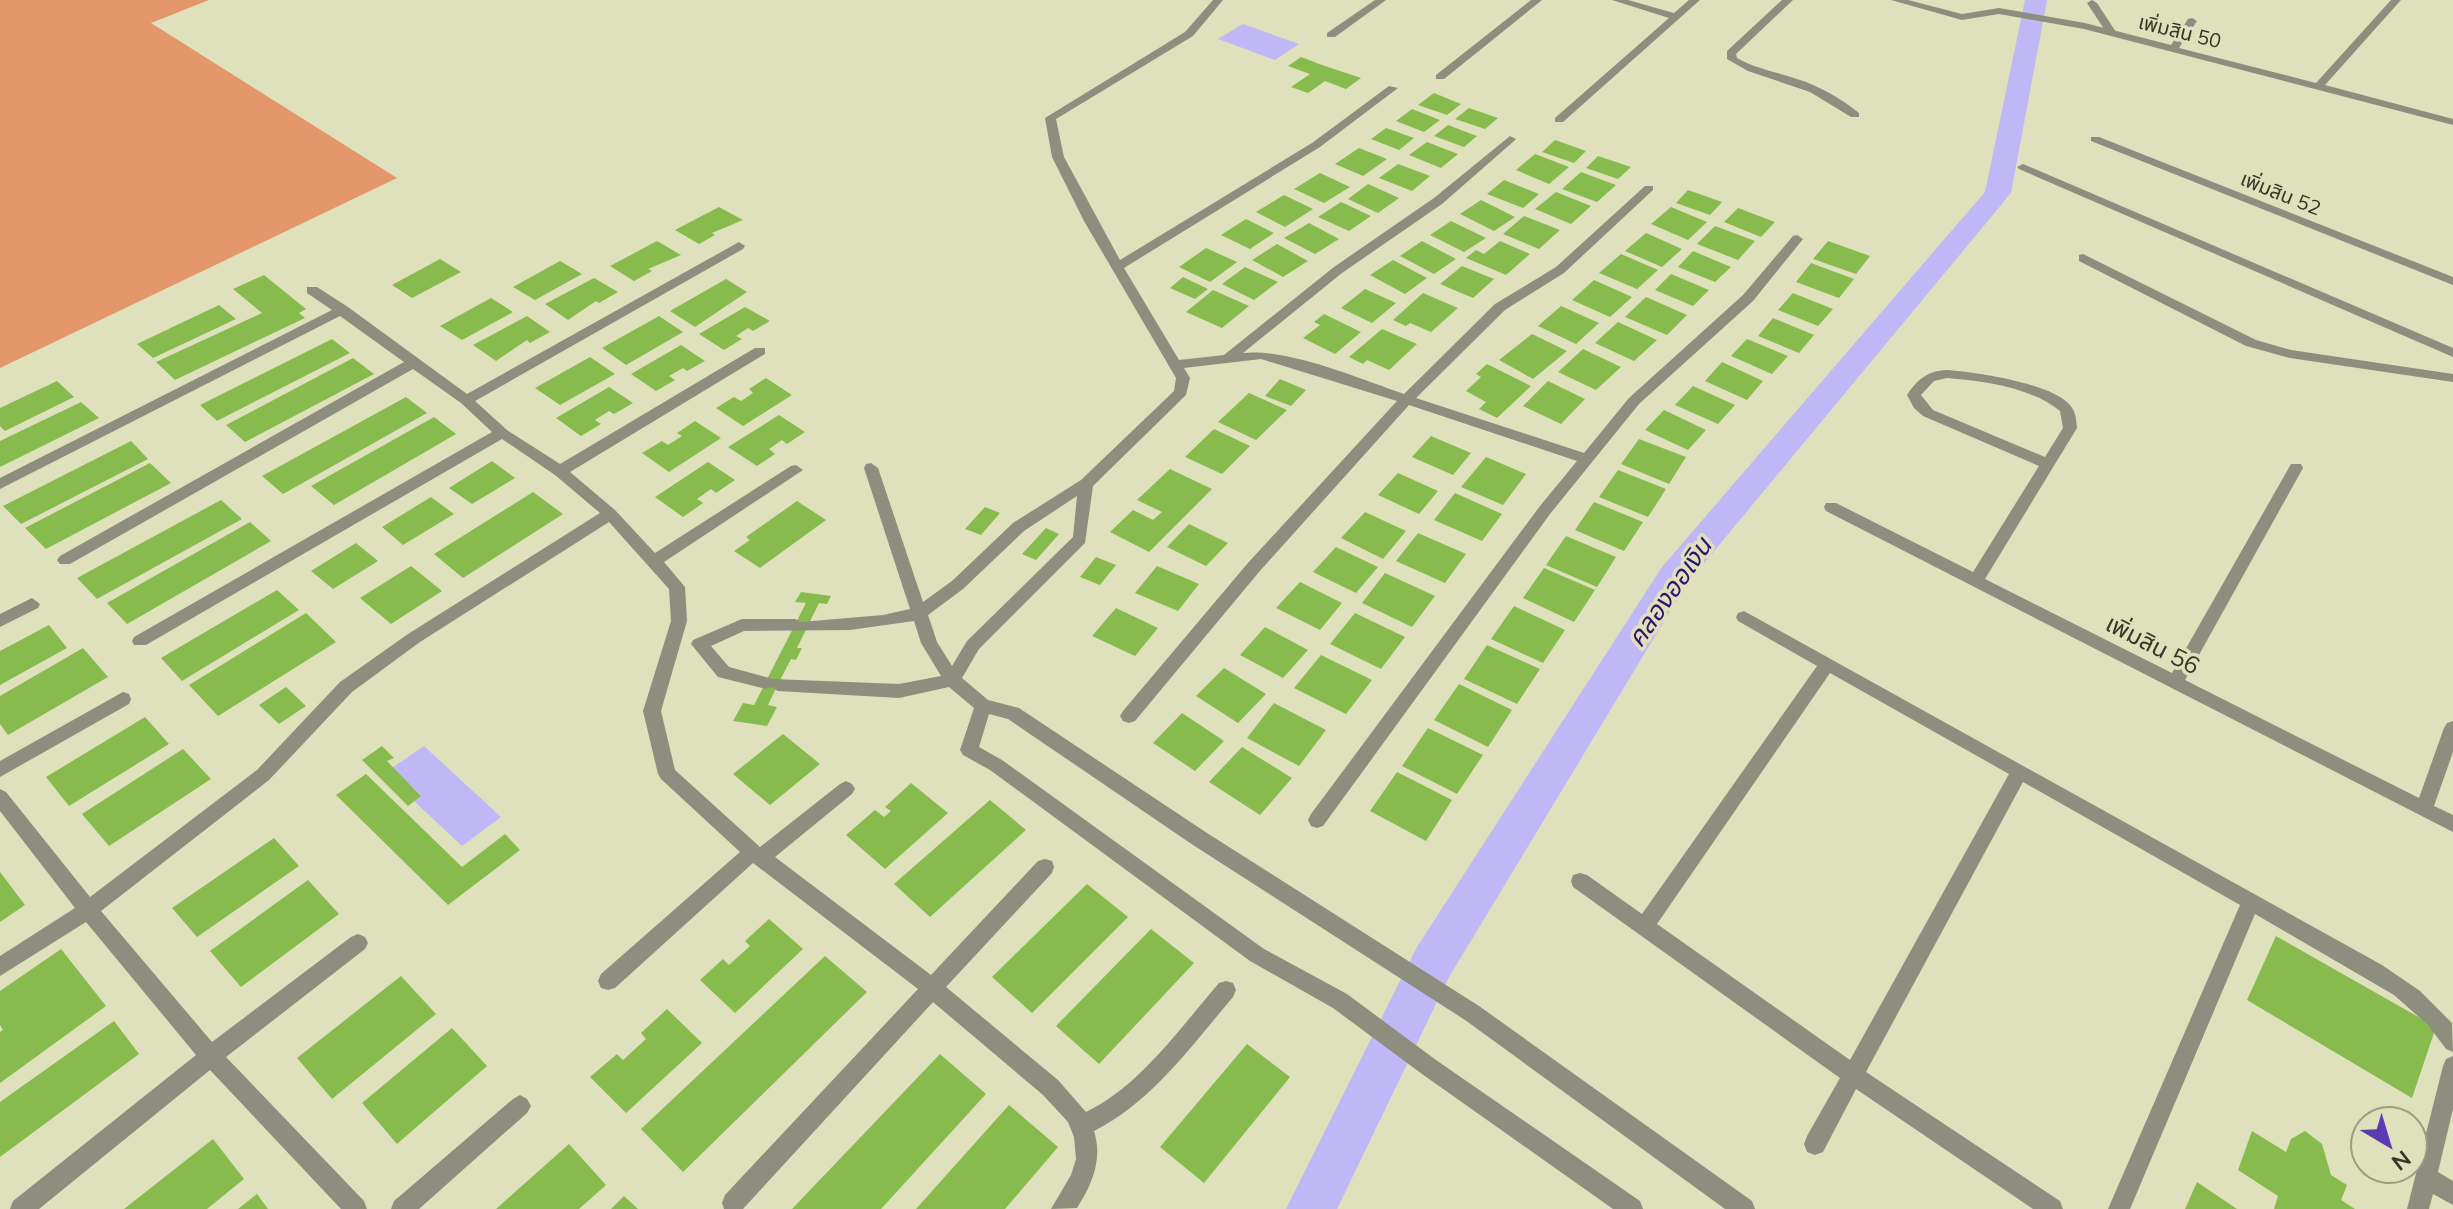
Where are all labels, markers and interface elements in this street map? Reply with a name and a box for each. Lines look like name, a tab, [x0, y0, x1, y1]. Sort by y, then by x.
street label: เพิ่มสิน 50	[2136, 9, 2224, 53]
street label: เพิ่มสิน 52	[2237, 166, 2325, 220]
water label: คลองออเงิน	[1619, 529, 1720, 653]
street label: เพิ่มสิน 56	[2101, 608, 2205, 680]
north arrow	[2349, 1105, 2429, 1185]
text: N	[2386, 1145, 2416, 1177]

